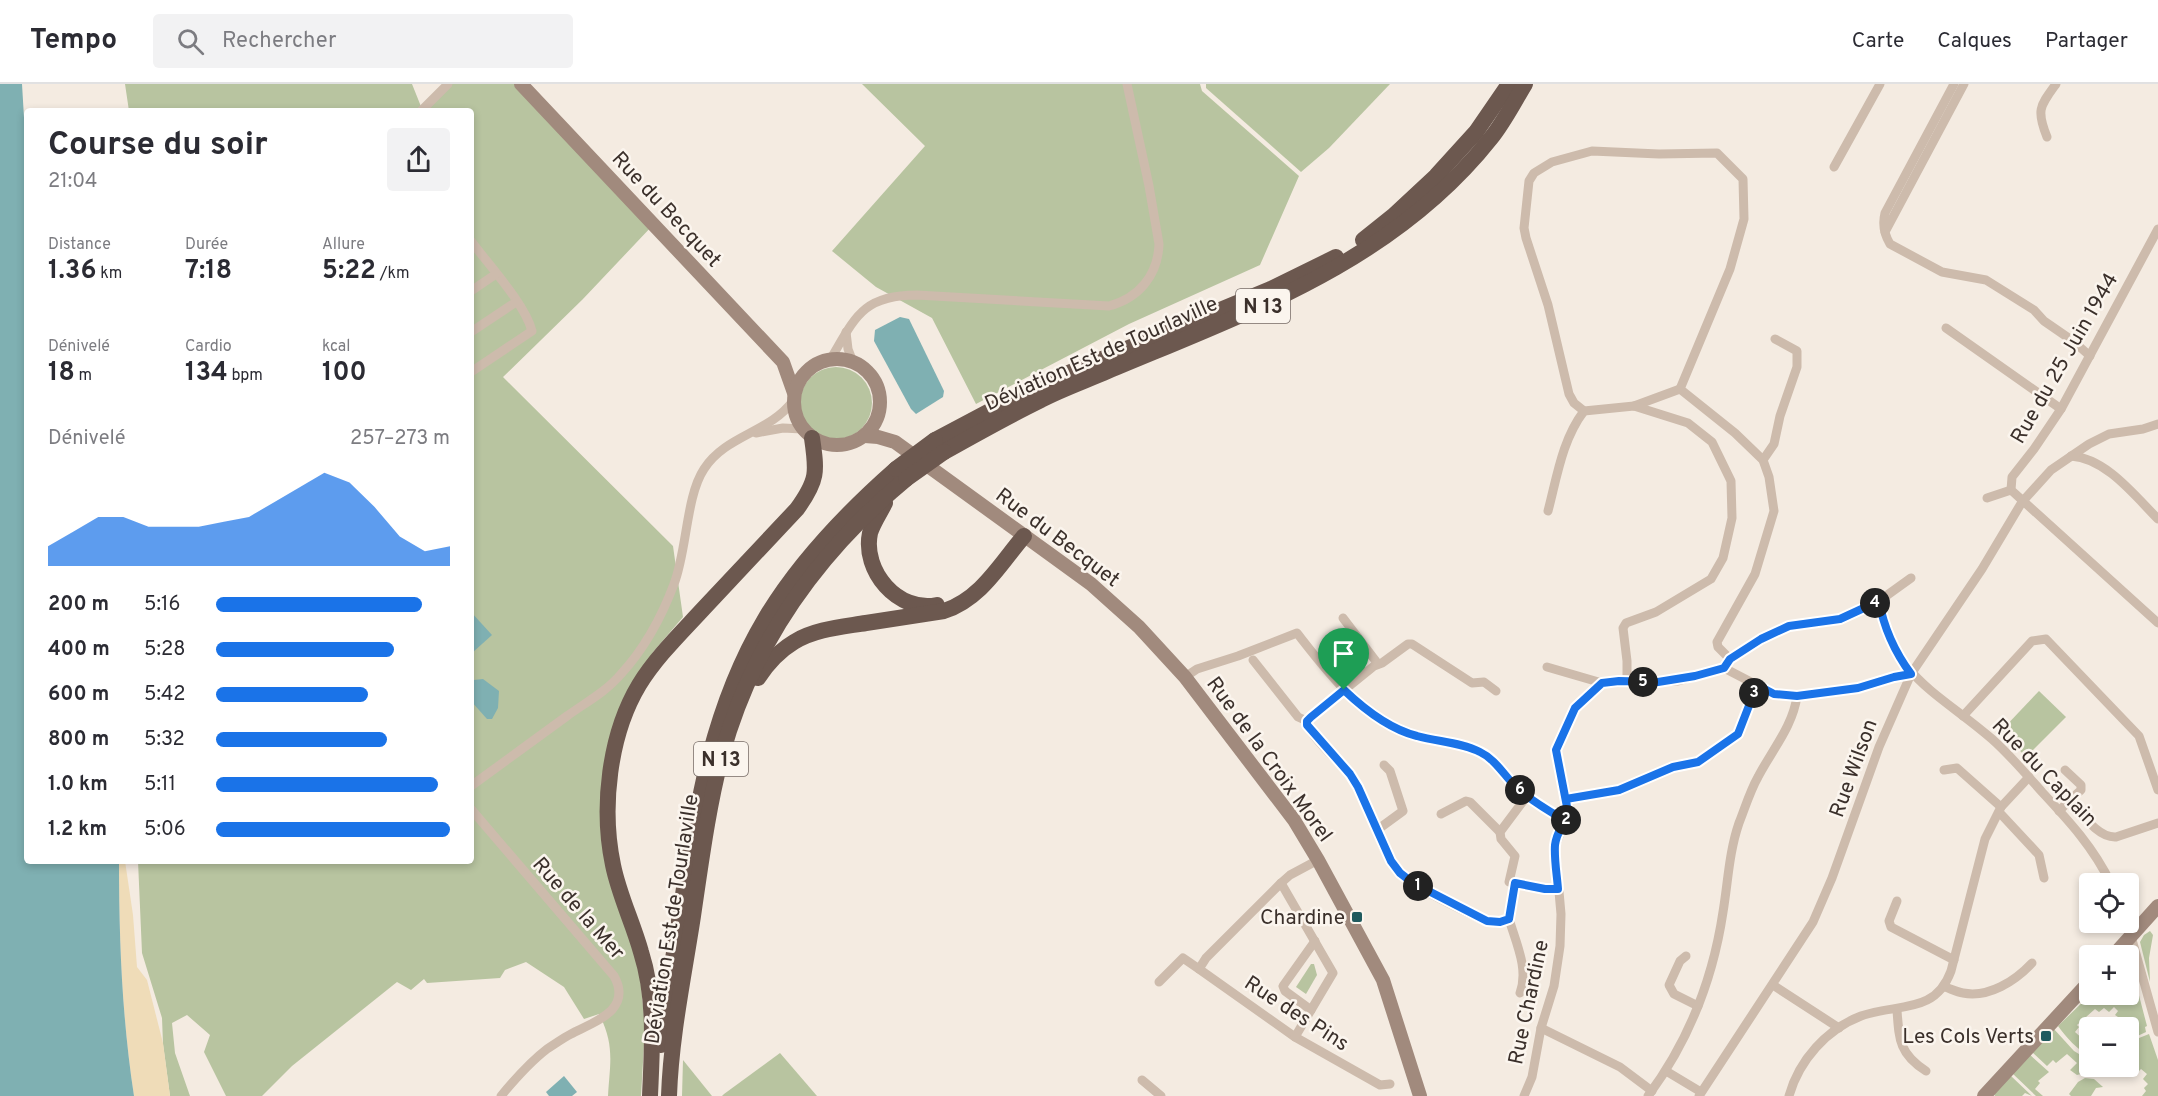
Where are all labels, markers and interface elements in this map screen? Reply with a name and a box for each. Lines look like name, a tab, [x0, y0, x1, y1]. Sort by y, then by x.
search box	[153, 14, 573, 68]
text: Tempo	[30, 23, 117, 59]
icon: search	[174, 25, 207, 58]
text: Rechercher	[222, 28, 336, 55]
text: Carte	[1852, 28, 1904, 55]
text: Calques	[1937, 28, 2012, 55]
text: Partager	[2045, 28, 2128, 55]
text: Course du soir	[48, 125, 268, 167]
button: share	[387, 128, 450, 191]
street label: Rue du Becquet	[605, 146, 727, 274]
text: 21:04	[48, 169, 97, 195]
text: Distance	[48, 235, 111, 255]
text: Durée	[185, 235, 228, 255]
text: Allure	[322, 235, 365, 255]
text: 1.36	[48, 255, 96, 288]
text: 7:18	[185, 255, 232, 288]
text: 5:22	[322, 255, 376, 288]
text: km	[96, 264, 122, 284]
text: /km	[376, 264, 410, 284]
street label: Rue du 25 Juin 1944	[2005, 269, 2125, 449]
road number: N 13	[1236, 289, 1290, 323]
street label: Déviation Est de Tourlaville	[981, 291, 1222, 418]
text: Dénivelé	[48, 337, 110, 357]
text: Cardio	[185, 337, 232, 357]
text: kcal	[322, 337, 350, 357]
text: 18	[48, 357, 75, 390]
text: 134	[185, 357, 228, 390]
text: 100	[322, 357, 367, 390]
text: m	[75, 366, 92, 386]
text: bpm	[228, 366, 263, 386]
text: Dénivelé	[48, 426, 125, 452]
text: 257–273 m	[350, 426, 450, 452]
street label: Rue du Becquet	[989, 483, 1125, 594]
pin: 4	[1860, 588, 1890, 618]
text: 200 m	[48, 592, 109, 618]
text: 5:16	[144, 592, 180, 618]
text: 4	[1870, 593, 1880, 613]
pin	[1318, 628, 1369, 690]
text: 400 m	[48, 637, 110, 663]
text: 5:28	[144, 637, 185, 663]
icon: arrive	[1327, 637, 1360, 670]
pin: 5	[1628, 667, 1658, 697]
street label: Rue de la Croix Morel	[1200, 672, 1338, 848]
text: 5	[1638, 672, 1648, 692]
pin: 3	[1739, 678, 1769, 708]
text: 600 m	[48, 682, 109, 708]
text: 5:42	[144, 682, 186, 708]
text: 3	[1749, 683, 1759, 703]
street label: Rue du Caplain	[1985, 713, 2102, 833]
street label: Rue Wilson	[1824, 716, 1885, 821]
text: 800 m	[48, 727, 109, 753]
text: 5:32	[144, 727, 185, 753]
road number: N 13	[694, 742, 748, 776]
text: 1.0 km	[48, 772, 108, 798]
text: 5:11	[144, 772, 176, 798]
pin: 6	[1505, 775, 1535, 805]
text: 6	[1515, 780, 1525, 800]
street label: Déviation Est de Tourlaville	[639, 792, 706, 1046]
pin: 2	[1551, 805, 1581, 835]
text: 2	[1561, 810, 1571, 830]
text: 1.2 km	[48, 817, 107, 843]
text: 5:06	[144, 817, 186, 843]
street label: Rue de la Mer	[526, 852, 630, 966]
pin: 1	[1403, 871, 1433, 901]
map controls	[2079, 873, 2139, 1077]
button: locate	[2079, 873, 2139, 933]
text: 1	[1415, 876, 1421, 896]
place label: Chardine	[1260, 905, 1345, 932]
marker: Chardine	[1350, 910, 1364, 924]
street label: Rue Chardine	[1503, 938, 1556, 1067]
button: +	[2079, 945, 2139, 1005]
street label: Rue des Pins	[1239, 970, 1354, 1058]
button: −	[2079, 1017, 2139, 1077]
place label: Les Cols Verts	[1902, 1024, 2034, 1051]
marker: Les Cols Verts	[2039, 1029, 2053, 1043]

